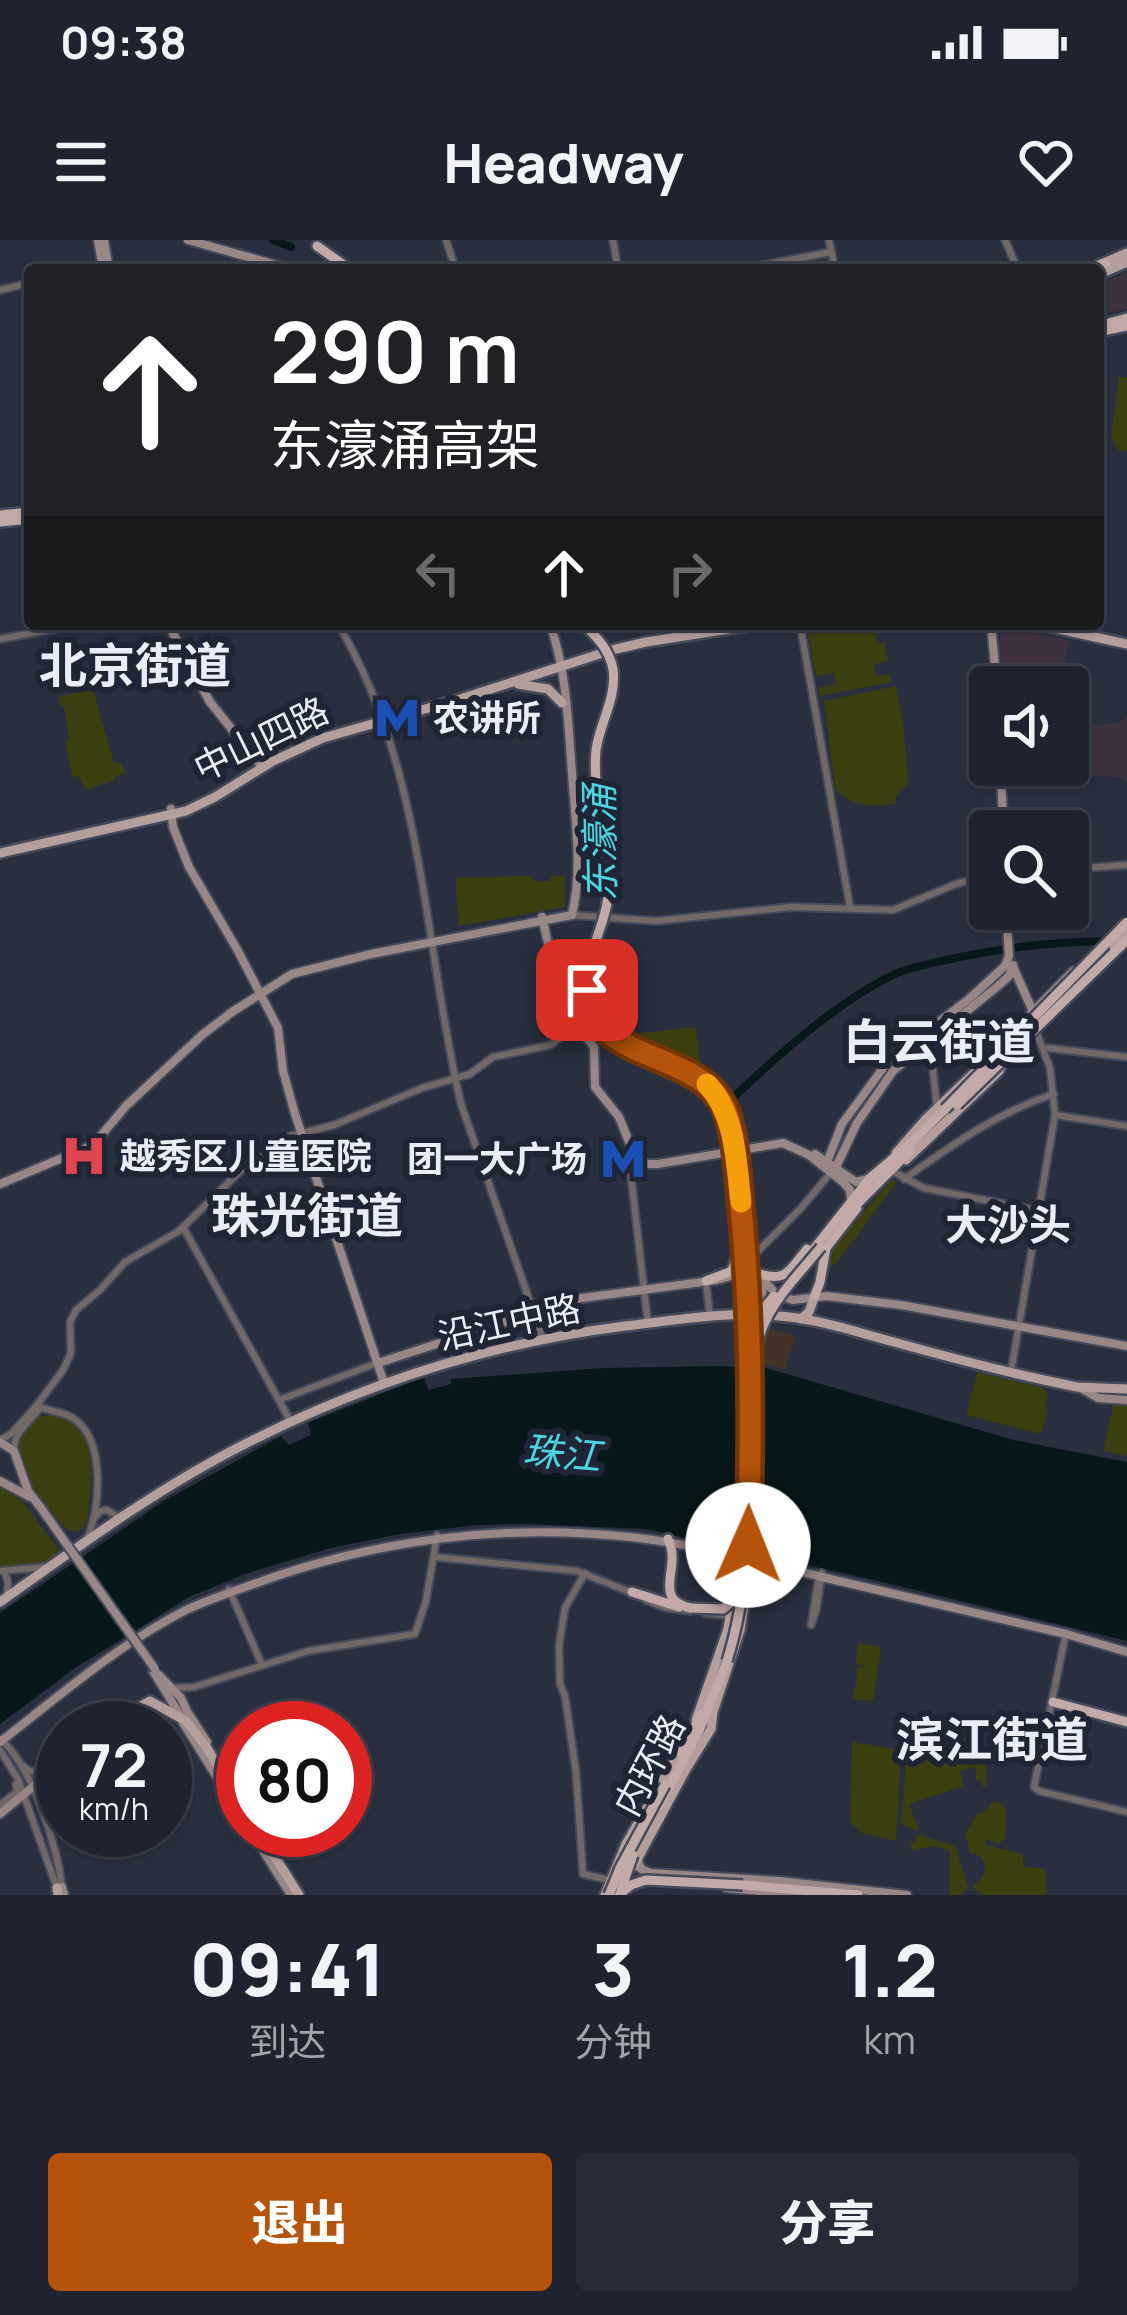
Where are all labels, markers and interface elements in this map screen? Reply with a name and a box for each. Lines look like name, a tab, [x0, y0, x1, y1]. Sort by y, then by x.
text: 09:38	[60, 11, 187, 73]
text: Headway	[443, 125, 684, 199]
icon: menu	[48, 129, 114, 195]
icon: heart	[1013, 129, 1079, 195]
text: 290 m	[270, 293, 520, 408]
icon: ahead	[72, 312, 228, 468]
text: 东濠涌高架	[270, 407, 540, 481]
icon: left	[405, 540, 471, 606]
icon: ahead	[531, 540, 597, 606]
icon: right	[657, 540, 723, 606]
district label: 北京街道	[39, 632, 231, 697]
map controls	[969, 666, 1089, 930]
button: sound	[969, 666, 1089, 786]
street label: 中山四路	[185, 685, 336, 792]
metro station icon: 农讲所	[372, 693, 422, 743]
place label: 农讲所	[433, 693, 541, 742]
water label: 东濠涌	[571, 780, 627, 902]
button: search	[969, 810, 1089, 930]
pin	[536, 939, 638, 1041]
icon: arrive	[554, 957, 620, 1023]
district label: 白云街道	[843, 1008, 1035, 1073]
hospital icon: 越秀区儿童医院	[59, 1131, 109, 1181]
place label: 越秀区儿童医院	[120, 1131, 372, 1180]
place label: 团一大广场	[407, 1134, 587, 1183]
metro station icon: 团一大广场	[598, 1134, 648, 1184]
district label: 珠光街道	[211, 1182, 403, 1247]
district label: 大沙头	[945, 1195, 1071, 1253]
street label: 沿江中路	[433, 1283, 584, 1360]
water label: 珠江	[521, 1422, 607, 1483]
position arrow	[685, 1482, 811, 1608]
speed limit sign: 80	[216, 1701, 372, 1857]
street label: 内环路	[602, 1706, 696, 1824]
district label: 滨江街道	[896, 1706, 1088, 1771]
text: 72	[80, 1723, 148, 1805]
text: km/h	[79, 1788, 149, 1829]
text: 09:41	[189, 1919, 385, 2018]
text: 3	[592, 1919, 635, 2018]
text: 1.2	[841, 1920, 938, 2019]
text: km	[863, 2012, 916, 2066]
text: 到达	[248, 2014, 326, 2068]
text: 分钟	[574, 2014, 652, 2068]
button: 退出	[48, 2153, 552, 2291]
button: 分享	[576, 2153, 1079, 2291]

